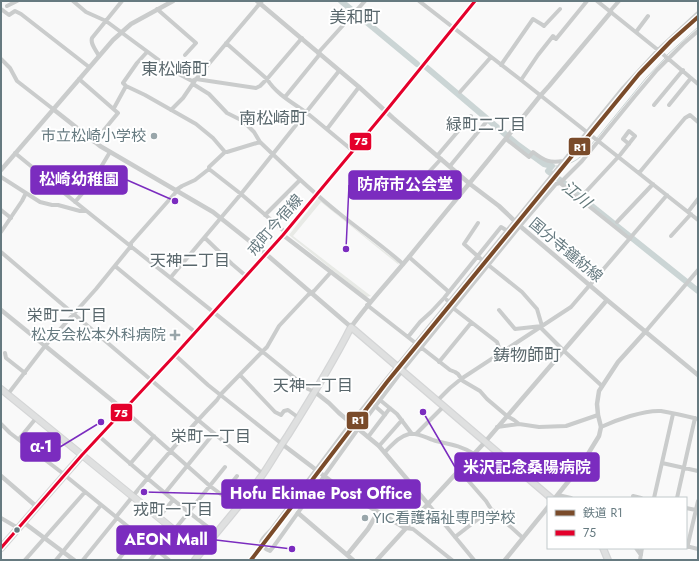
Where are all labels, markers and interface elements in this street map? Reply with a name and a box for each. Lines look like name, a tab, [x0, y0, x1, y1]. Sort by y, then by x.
district label: 美和町	[330, 5, 381, 29]
district label: 東松崎町	[141, 57, 209, 81]
district label: 南松崎町	[239, 106, 307, 130]
district label: 緑町二丁目	[446, 113, 526, 136]
place label: 市立松崎小学校	[41, 125, 146, 147]
marker: 市立松崎小学校	[149, 131, 159, 141]
line badge: 75	[349, 132, 372, 151]
text: 75	[354, 133, 368, 149]
line badge: R1	[568, 137, 591, 156]
text: R1	[574, 139, 586, 155]
callout: 松崎幼稚園	[31, 166, 127, 194]
text: 松崎幼稚園	[39, 168, 119, 191]
callout: 防府市公会堂	[349, 171, 461, 199]
text: 防府市公会堂	[357, 173, 453, 196]
water label: 江川	[557, 175, 598, 215]
street label: 戒町今宿線	[242, 189, 308, 261]
street label: 国分寺鐘紡線	[524, 213, 608, 287]
district label: 天神二丁目	[150, 249, 230, 272]
district label: 栄町二丁目	[27, 304, 107, 327]
place label: 松友会松本外科病院	[31, 324, 166, 346]
marker: 松友会松本外科病院	[169, 329, 181, 341]
district label: 鋳物師町	[493, 343, 561, 367]
district label: 天神一丁目	[273, 374, 353, 397]
line badge: 75	[110, 403, 133, 422]
text: 75	[114, 405, 128, 421]
line badge: R1	[346, 411, 369, 430]
text: R1	[352, 412, 364, 428]
district label: 栄町一丁目	[171, 425, 251, 448]
callout: α-1	[21, 433, 60, 461]
text: α-1	[30, 435, 52, 458]
callout: 米沢記念桑陽病院	[455, 453, 599, 481]
text: 米沢記念桑陽病院	[463, 456, 591, 479]
callout: Hofu Ekimae Post Office	[222, 480, 420, 508]
text: Hofu Ekimae Post Office	[230, 482, 412, 505]
legend	[547, 497, 687, 549]
district label: 戎町一丁目	[133, 498, 213, 521]
text: 鉄道 R1	[583, 504, 623, 522]
place label: YIC看護福祉専門学校	[373, 507, 515, 529]
marker: YIC看護福祉専門学校	[360, 513, 370, 523]
text: 75	[583, 524, 596, 542]
unlabelled marker	[12, 525, 22, 535]
callout: AEON Mall	[117, 526, 216, 554]
text: AEON Mall	[123, 528, 208, 551]

